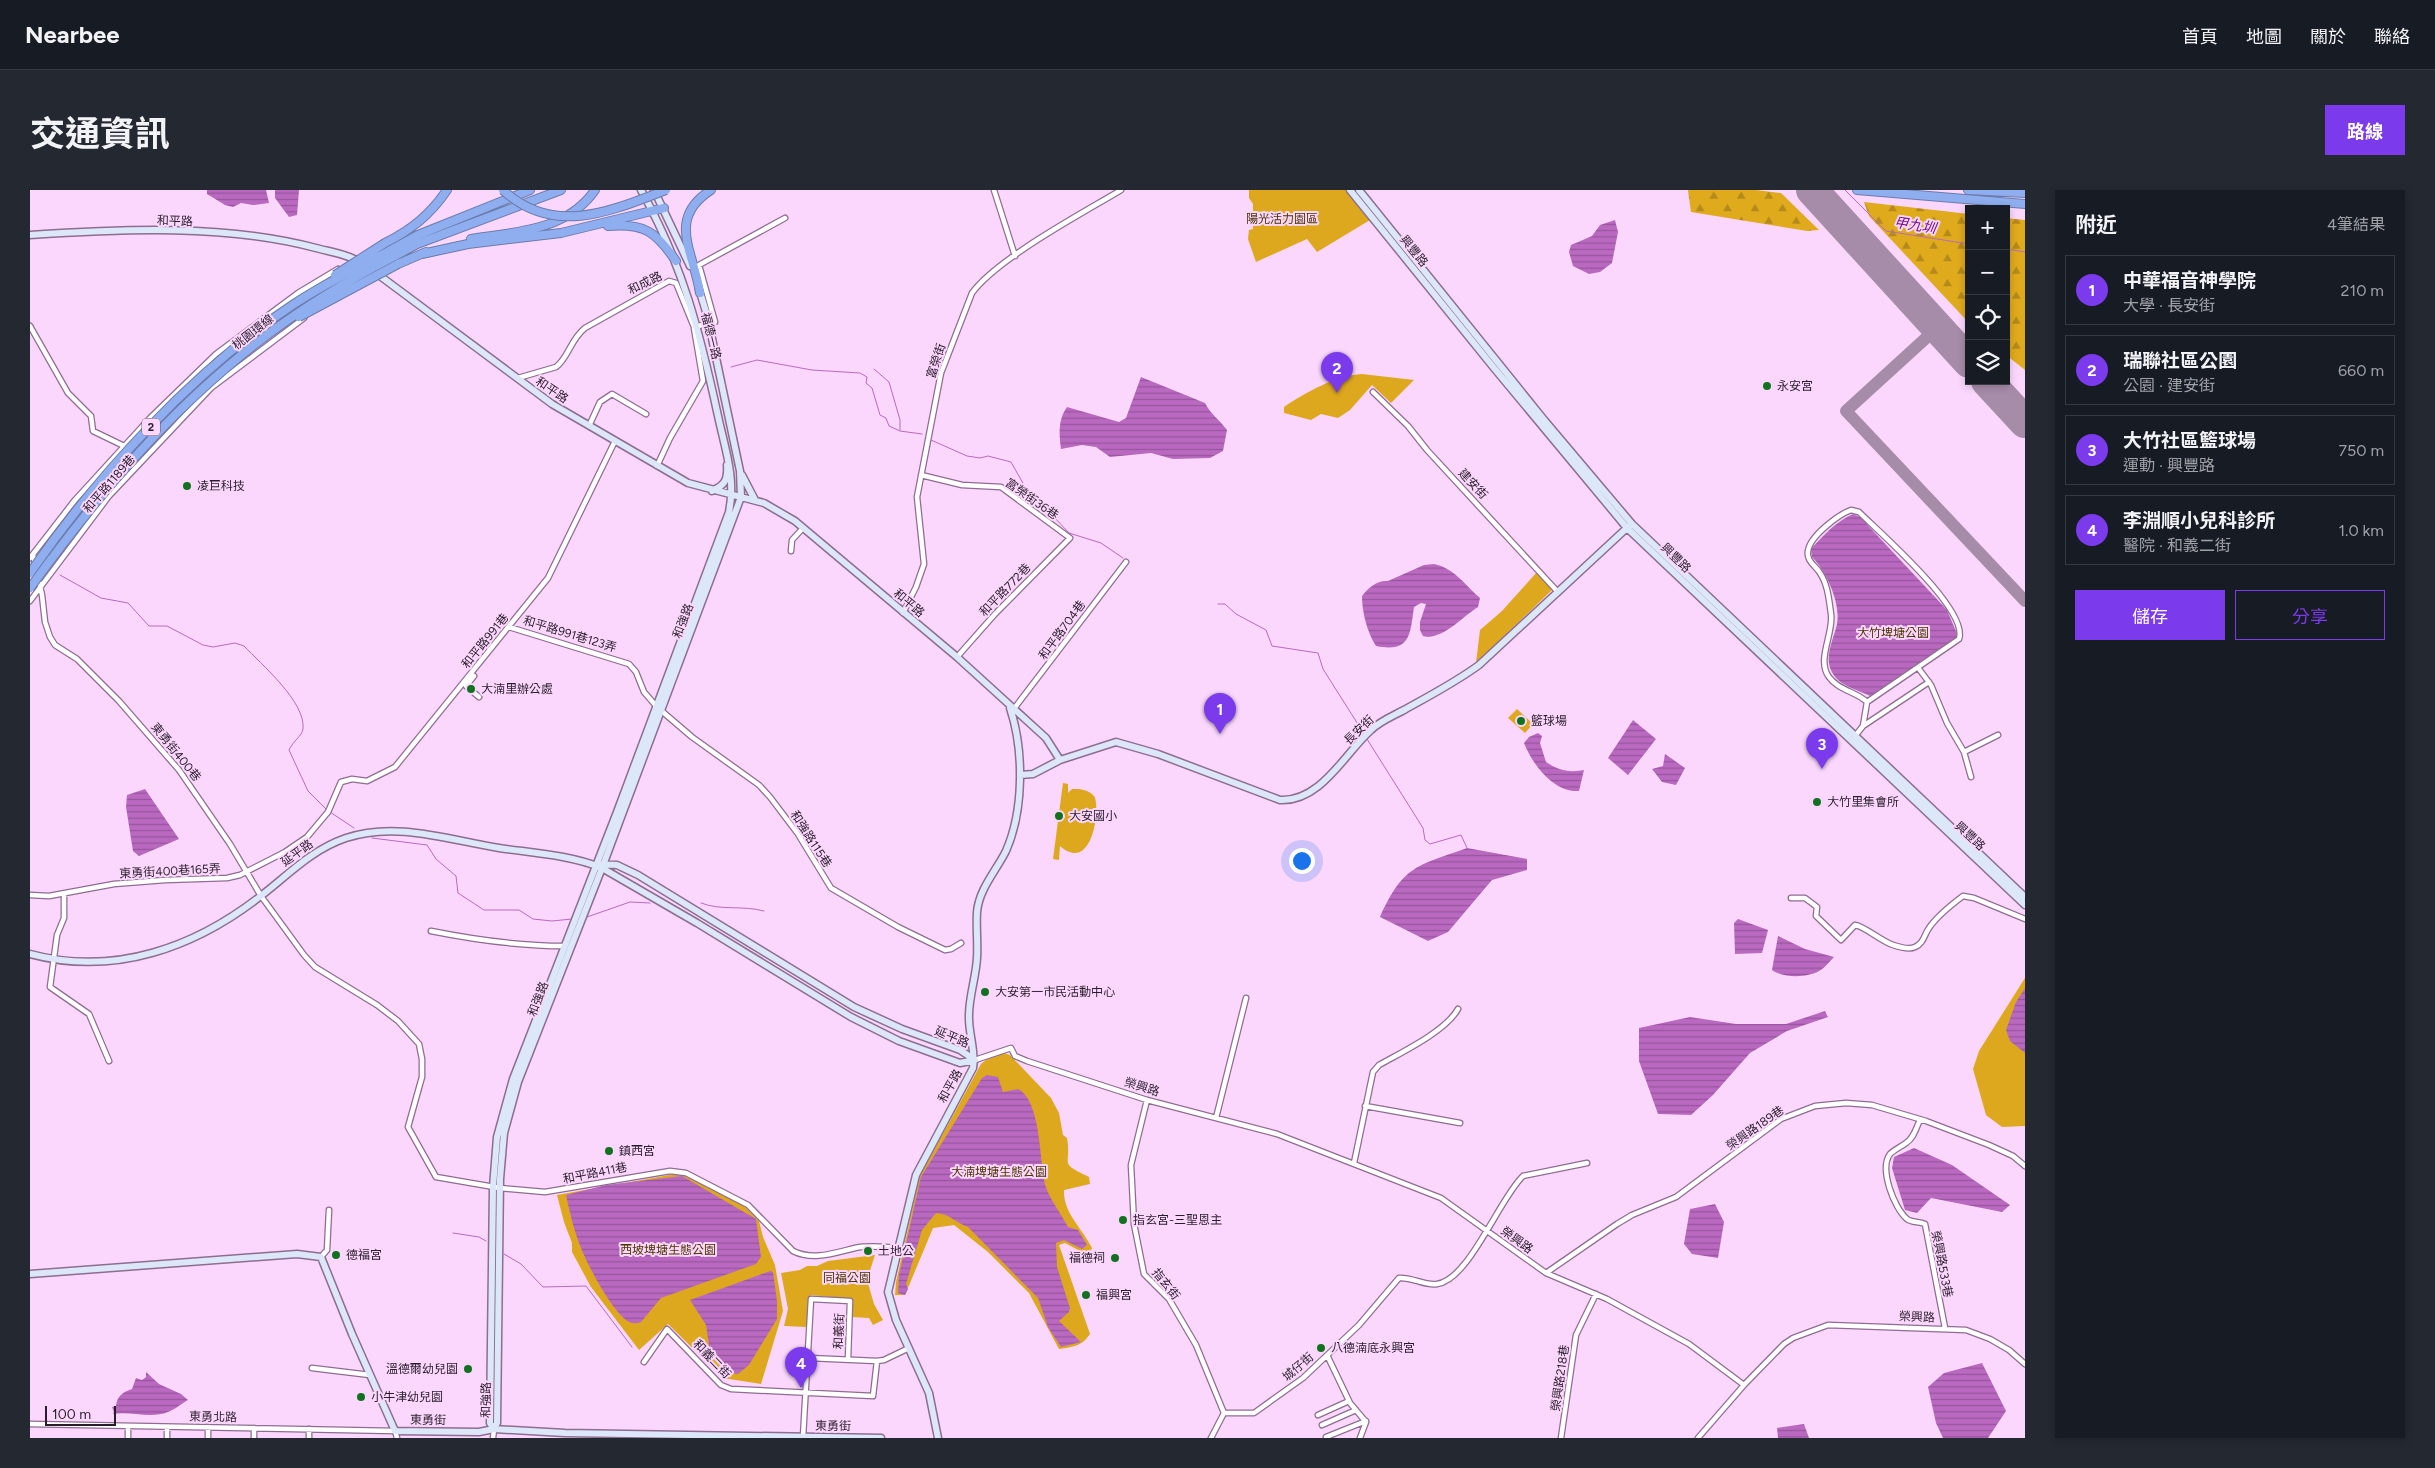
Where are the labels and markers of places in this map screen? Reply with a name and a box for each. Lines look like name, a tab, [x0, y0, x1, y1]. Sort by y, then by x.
pin: 2	[1321, 352, 1353, 393]
place label: 永安宮	[1777, 379, 1813, 393]
marker: 永安宮	[1761, 380, 1773, 392]
place label: 凌巨科技	[197, 479, 245, 493]
marker: 凌巨科技	[181, 480, 193, 492]
place label: 大湳里辦公處	[481, 682, 553, 696]
marker: 大湳里辦公處	[465, 683, 477, 695]
pin: 1	[1204, 693, 1236, 734]
place label: 籃球場	[1531, 714, 1567, 728]
marker: 籃球場	[1515, 715, 1527, 727]
pin: 3	[1806, 728, 1838, 769]
place label: 大竹里集會所	[1827, 795, 1899, 809]
marker: 大竹里集會所	[1811, 796, 1823, 808]
place label: 大安國小	[1069, 809, 1117, 823]
marker: 大安國小	[1053, 810, 1065, 822]
place label: 大安第一市民活動中心	[995, 985, 1115, 999]
marker: 大安第一市民活動中心	[979, 986, 991, 998]
place label: 鎮西宮	[619, 1144, 655, 1158]
marker: 鎮西宮	[603, 1145, 615, 1157]
place label: 指玄宮-三聖恩主	[1133, 1213, 1222, 1227]
marker: 指玄宮-三聖恩主	[1117, 1214, 1129, 1226]
place label: 土地公	[878, 1244, 914, 1258]
marker: 土地公	[862, 1245, 874, 1257]
place label: 德福宮	[346, 1248, 382, 1262]
marker: 德福宮	[330, 1249, 342, 1261]
place label: 福德祠	[1069, 1251, 1105, 1265]
marker: 福德祠	[1109, 1252, 1121, 1264]
place label: 福興宮	[1096, 1288, 1132, 1302]
marker: 福興宮	[1080, 1289, 1092, 1301]
place label: 八德湳底永興宮	[1331, 1341, 1415, 1355]
marker: 八德湳底永興宮	[1315, 1342, 1327, 1354]
pin: 4	[785, 1347, 817, 1388]
place label: 溫德爾幼兒園	[386, 1362, 458, 1376]
marker: 溫德爾幼兒園	[462, 1363, 474, 1375]
place label: 小牛津幼兒園	[371, 1390, 443, 1404]
marker: 小牛津幼兒園	[355, 1391, 367, 1403]

